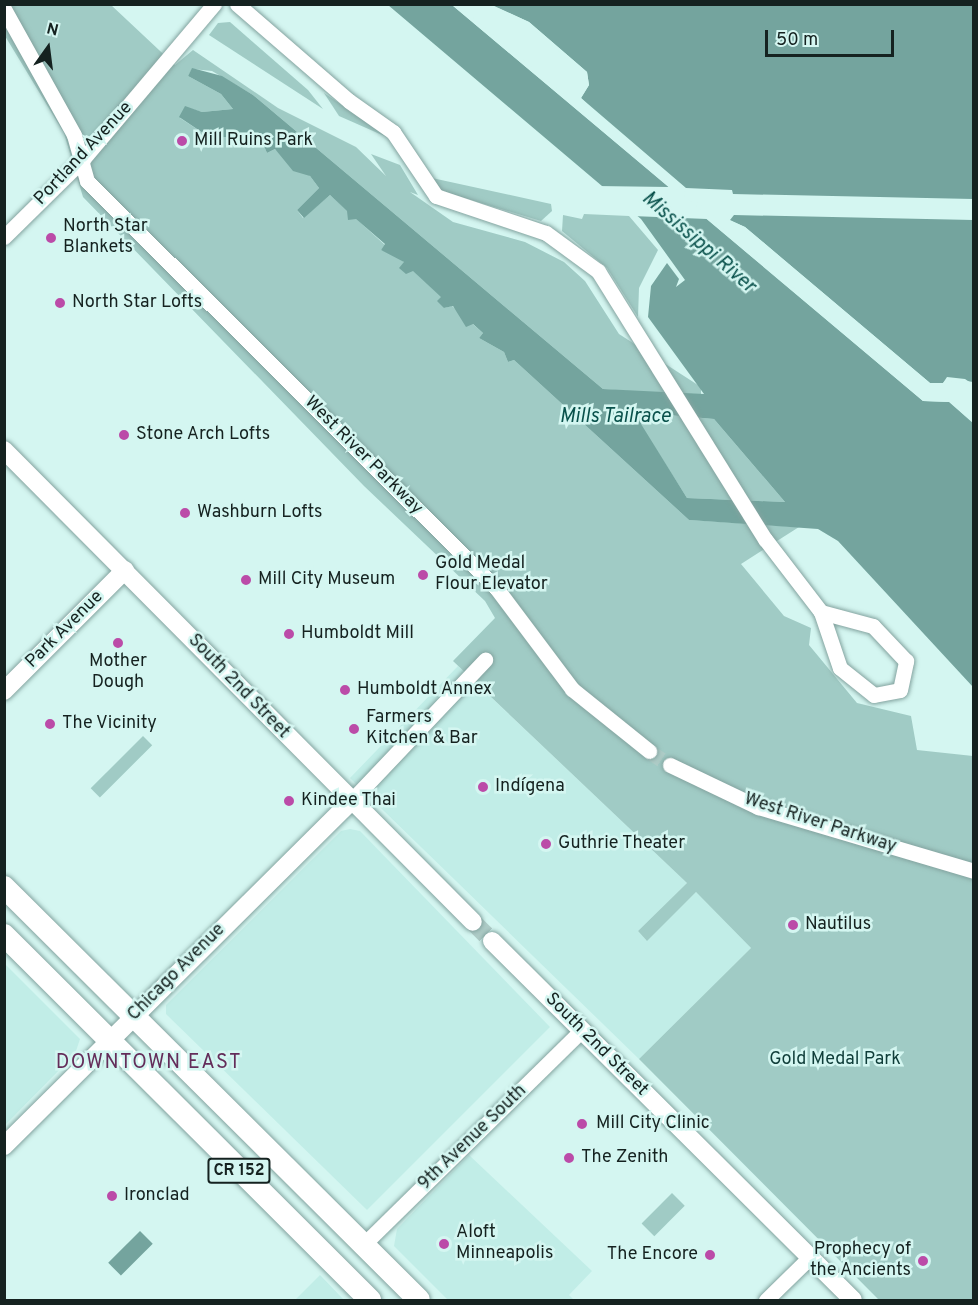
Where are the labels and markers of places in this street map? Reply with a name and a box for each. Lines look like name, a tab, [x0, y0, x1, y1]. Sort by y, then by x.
place label: Mill Ruins Park	[194, 130, 313, 152]
marker: Mill Ruins Park	[175, 134, 189, 148]
place label: North Star Blankets	[63, 217, 148, 260]
marker: North Star Blankets	[44, 231, 58, 245]
place label: North Star Lofts	[72, 292, 202, 314]
marker: North Star Lofts	[53, 296, 67, 310]
place label: Stone Arch Lofts	[136, 424, 271, 446]
marker: Stone Arch Lofts	[117, 428, 131, 442]
place label: Washburn Lofts	[197, 502, 323, 524]
marker: Washburn Lofts	[178, 506, 192, 520]
place label: Gold Medal Flour Elevator	[435, 554, 548, 596]
marker: Gold Medal Flour Elevator	[416, 568, 430, 582]
place label: Mill City Museum	[258, 569, 395, 591]
marker: Mill City Museum	[239, 573, 253, 587]
place label: Humboldt Mill	[301, 623, 414, 645]
marker: Humboldt Mill	[282, 627, 296, 641]
marker: Mother Dough	[111, 636, 125, 650]
place label: Mother Dough	[89, 652, 147, 694]
place label: Humboldt Annex	[357, 679, 493, 701]
marker: Humboldt Annex	[338, 683, 352, 697]
place label: Farmers Kitchen & Bar	[366, 708, 478, 750]
place label: The Vicinity	[62, 713, 157, 735]
marker: The Vicinity	[43, 717, 57, 731]
marker: Farmers Kitchen & Bar	[347, 722, 361, 736]
place label: Indígena	[495, 776, 565, 798]
marker: Indígena	[476, 780, 490, 794]
place label: Kindee Thai	[301, 790, 397, 812]
marker: Kindee Thai	[282, 794, 296, 808]
place label: Guthrie Theater	[558, 833, 686, 855]
marker: Guthrie Theater	[539, 837, 553, 851]
place label: Nautilus	[805, 914, 871, 936]
marker: Nautilus	[786, 918, 800, 932]
place label: Mill City Clinic	[596, 1113, 710, 1135]
marker: Mill City Clinic	[573, 1115, 591, 1133]
place label: The Zenith	[581, 1147, 668, 1169]
marker: The Zenith	[562, 1151, 576, 1165]
place label: Ironclad	[124, 1185, 190, 1207]
marker: Ironclad	[105, 1189, 119, 1203]
place label: Aloft Minneapolis	[456, 1223, 553, 1266]
marker: Aloft Minneapolis	[437, 1237, 451, 1251]
place label: Prophecy of the Ancients	[809, 1240, 911, 1282]
place label: The Encore	[607, 1244, 698, 1266]
marker: The Encore	[703, 1248, 717, 1262]
marker: Prophecy of the Ancients	[916, 1254, 930, 1268]

